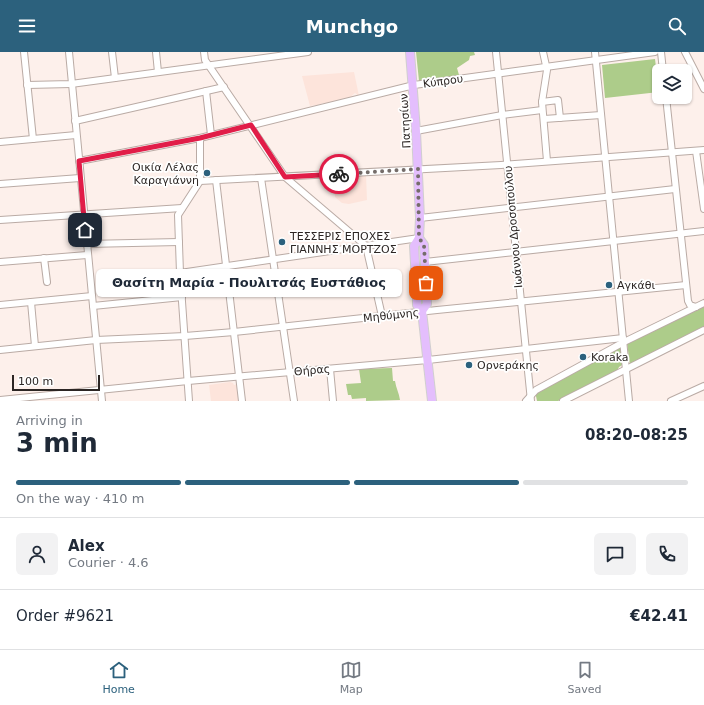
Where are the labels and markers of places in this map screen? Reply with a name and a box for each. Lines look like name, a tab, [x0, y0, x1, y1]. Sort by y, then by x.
place label: Οικία Λέλας Καραγιάννη	[132, 161, 199, 187]
marker: Οικία Λέλας Καραγιάννη	[202, 168, 212, 178]
pin	[68, 213, 102, 247]
place label: ΤΕΣΣΕΡΙΣ ΕΠΟΧΕΣ ΓΙΑΝΝΗΣ ΜΟΡΤΖΟΣ	[289, 230, 397, 256]
marker: ΤΕΣΣΕΡΙΣ ΕΠΟΧΕΣ ΓΙΑΝΝΗΣ ΜΟΡΤΖΟΣ	[277, 237, 287, 247]
pin	[409, 266, 443, 300]
callout: Θασίτη Μαρία - Πουλιτσάς Ευστάθιος	[96, 269, 402, 297]
place label: Αγκάθι	[617, 279, 655, 292]
marker: Αγκάθι	[604, 280, 614, 290]
place label: Koraka	[591, 351, 629, 364]
marker: Koraka	[578, 352, 588, 362]
place label: Ορνεράκης	[477, 359, 539, 372]
marker: Ορνεράκης	[464, 360, 474, 370]

